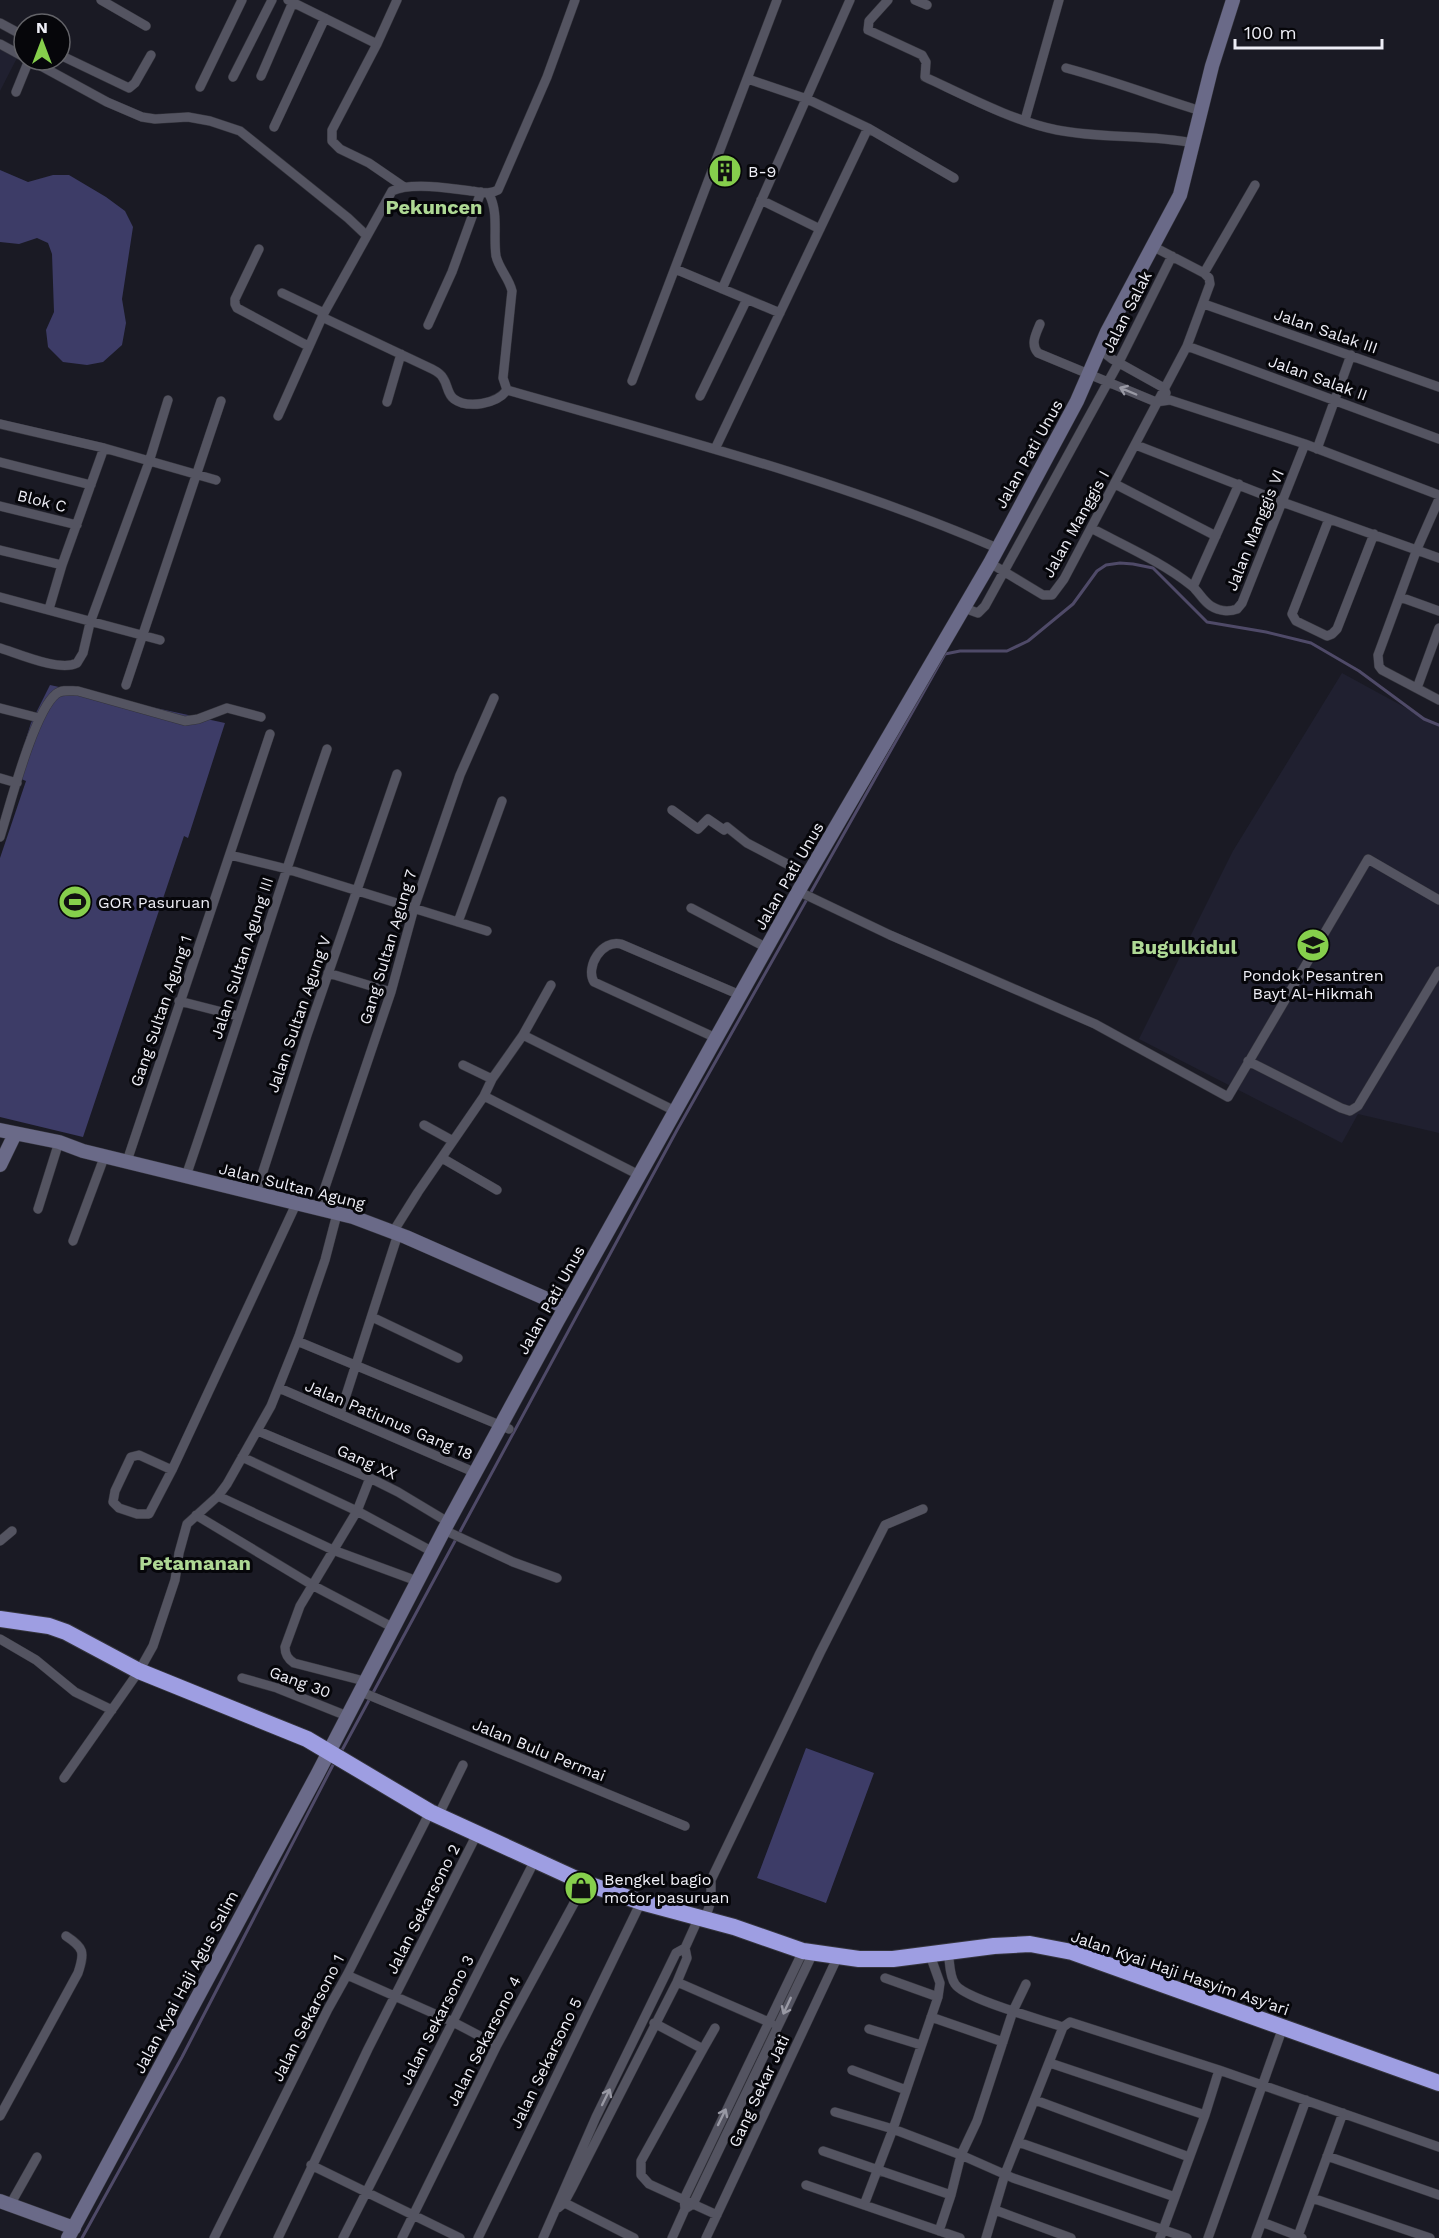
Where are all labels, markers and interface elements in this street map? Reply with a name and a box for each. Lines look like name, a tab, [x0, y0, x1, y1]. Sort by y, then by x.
north arrow	[12, 12, 72, 72]
scale bar	[1235, 12, 1382, 50]
text: N	[36, 18, 48, 37]
text: 100 m	[1244, 22, 1297, 43]
building icon: B-9	[707, 153, 743, 189]
place label: B-9	[748, 162, 776, 181]
district label: Pekuncen	[385, 195, 483, 219]
street label: Jalan Salak	[1098, 268, 1156, 356]
street label: Jalan Salak III	[1272, 304, 1380, 358]
street label: Jalan Salak II	[1266, 351, 1370, 405]
one-way arrow	[1120, 385, 1138, 396]
street label: Jalan Pati Unus	[991, 396, 1067, 512]
street label: Jalan Manggis VI	[1222, 466, 1288, 594]
street label: Jalan Manggis I	[1039, 467, 1113, 581]
street label: Blok C	[15, 486, 69, 516]
street label: Jalan Pati Unus	[750, 819, 828, 933]
street label: Gang Sultan Agung 7	[355, 867, 421, 1027]
street label: Jalan Sultan Agung III	[207, 875, 277, 1041]
sports icon: GOR Pasuruan	[57, 884, 93, 920]
place label: GOR Pasuruan	[98, 893, 210, 912]
school or university icon: Pondok Pesantren Bayt Al-Hikmah	[1295, 927, 1331, 963]
street label: Gang Sultan Agung 1	[126, 933, 196, 1089]
street label: Jalan Sultan Agung V	[263, 933, 335, 1095]
district label: Bugulkidul	[1131, 935, 1237, 959]
place label: Pondok Pesantren Bayt Al-Hikmah	[1242, 966, 1384, 1003]
street label: Jalan Sultan Agung	[217, 1159, 367, 1213]
street label: Jalan Pati Unus	[513, 1242, 589, 1358]
street label: Jalan Patiunus Gang 18	[302, 1376, 476, 1464]
street label: Gang XX	[334, 1440, 400, 1484]
district label: Petamanan	[139, 1551, 251, 1575]
street label: Gang 30	[267, 1662, 333, 1702]
street label: Jalan Bulu Permai	[470, 1715, 608, 1785]
street label: Jalan Sekarsono 2	[382, 1841, 464, 1977]
shop icon: Bengkel bagio motor pasuruan	[563, 1870, 599, 1906]
place label: Bengkel bagio motor pasuruan	[604, 1870, 729, 1907]
street label: Jalan Kyai Haji Agus Salim	[130, 1887, 242, 2077]
street label: Jalan Kyai Haji Hasyim Asy'ari	[1068, 1927, 1292, 2019]
street label: Jalan Sekarsono 1	[268, 1951, 348, 2085]
street label: Jalan Sekarsono 3	[396, 1952, 478, 2088]
street label: Jalan Sekarsono 4	[443, 1973, 525, 2109]
street label: Jalan Sekarsono 5	[506, 1995, 586, 2131]
one-way arrow	[781, 1996, 793, 2014]
street label: Gang Sekar Jati	[725, 2032, 793, 2150]
one-way arrow	[600, 2089, 612, 2106]
one-way arrow	[717, 2108, 729, 2126]

